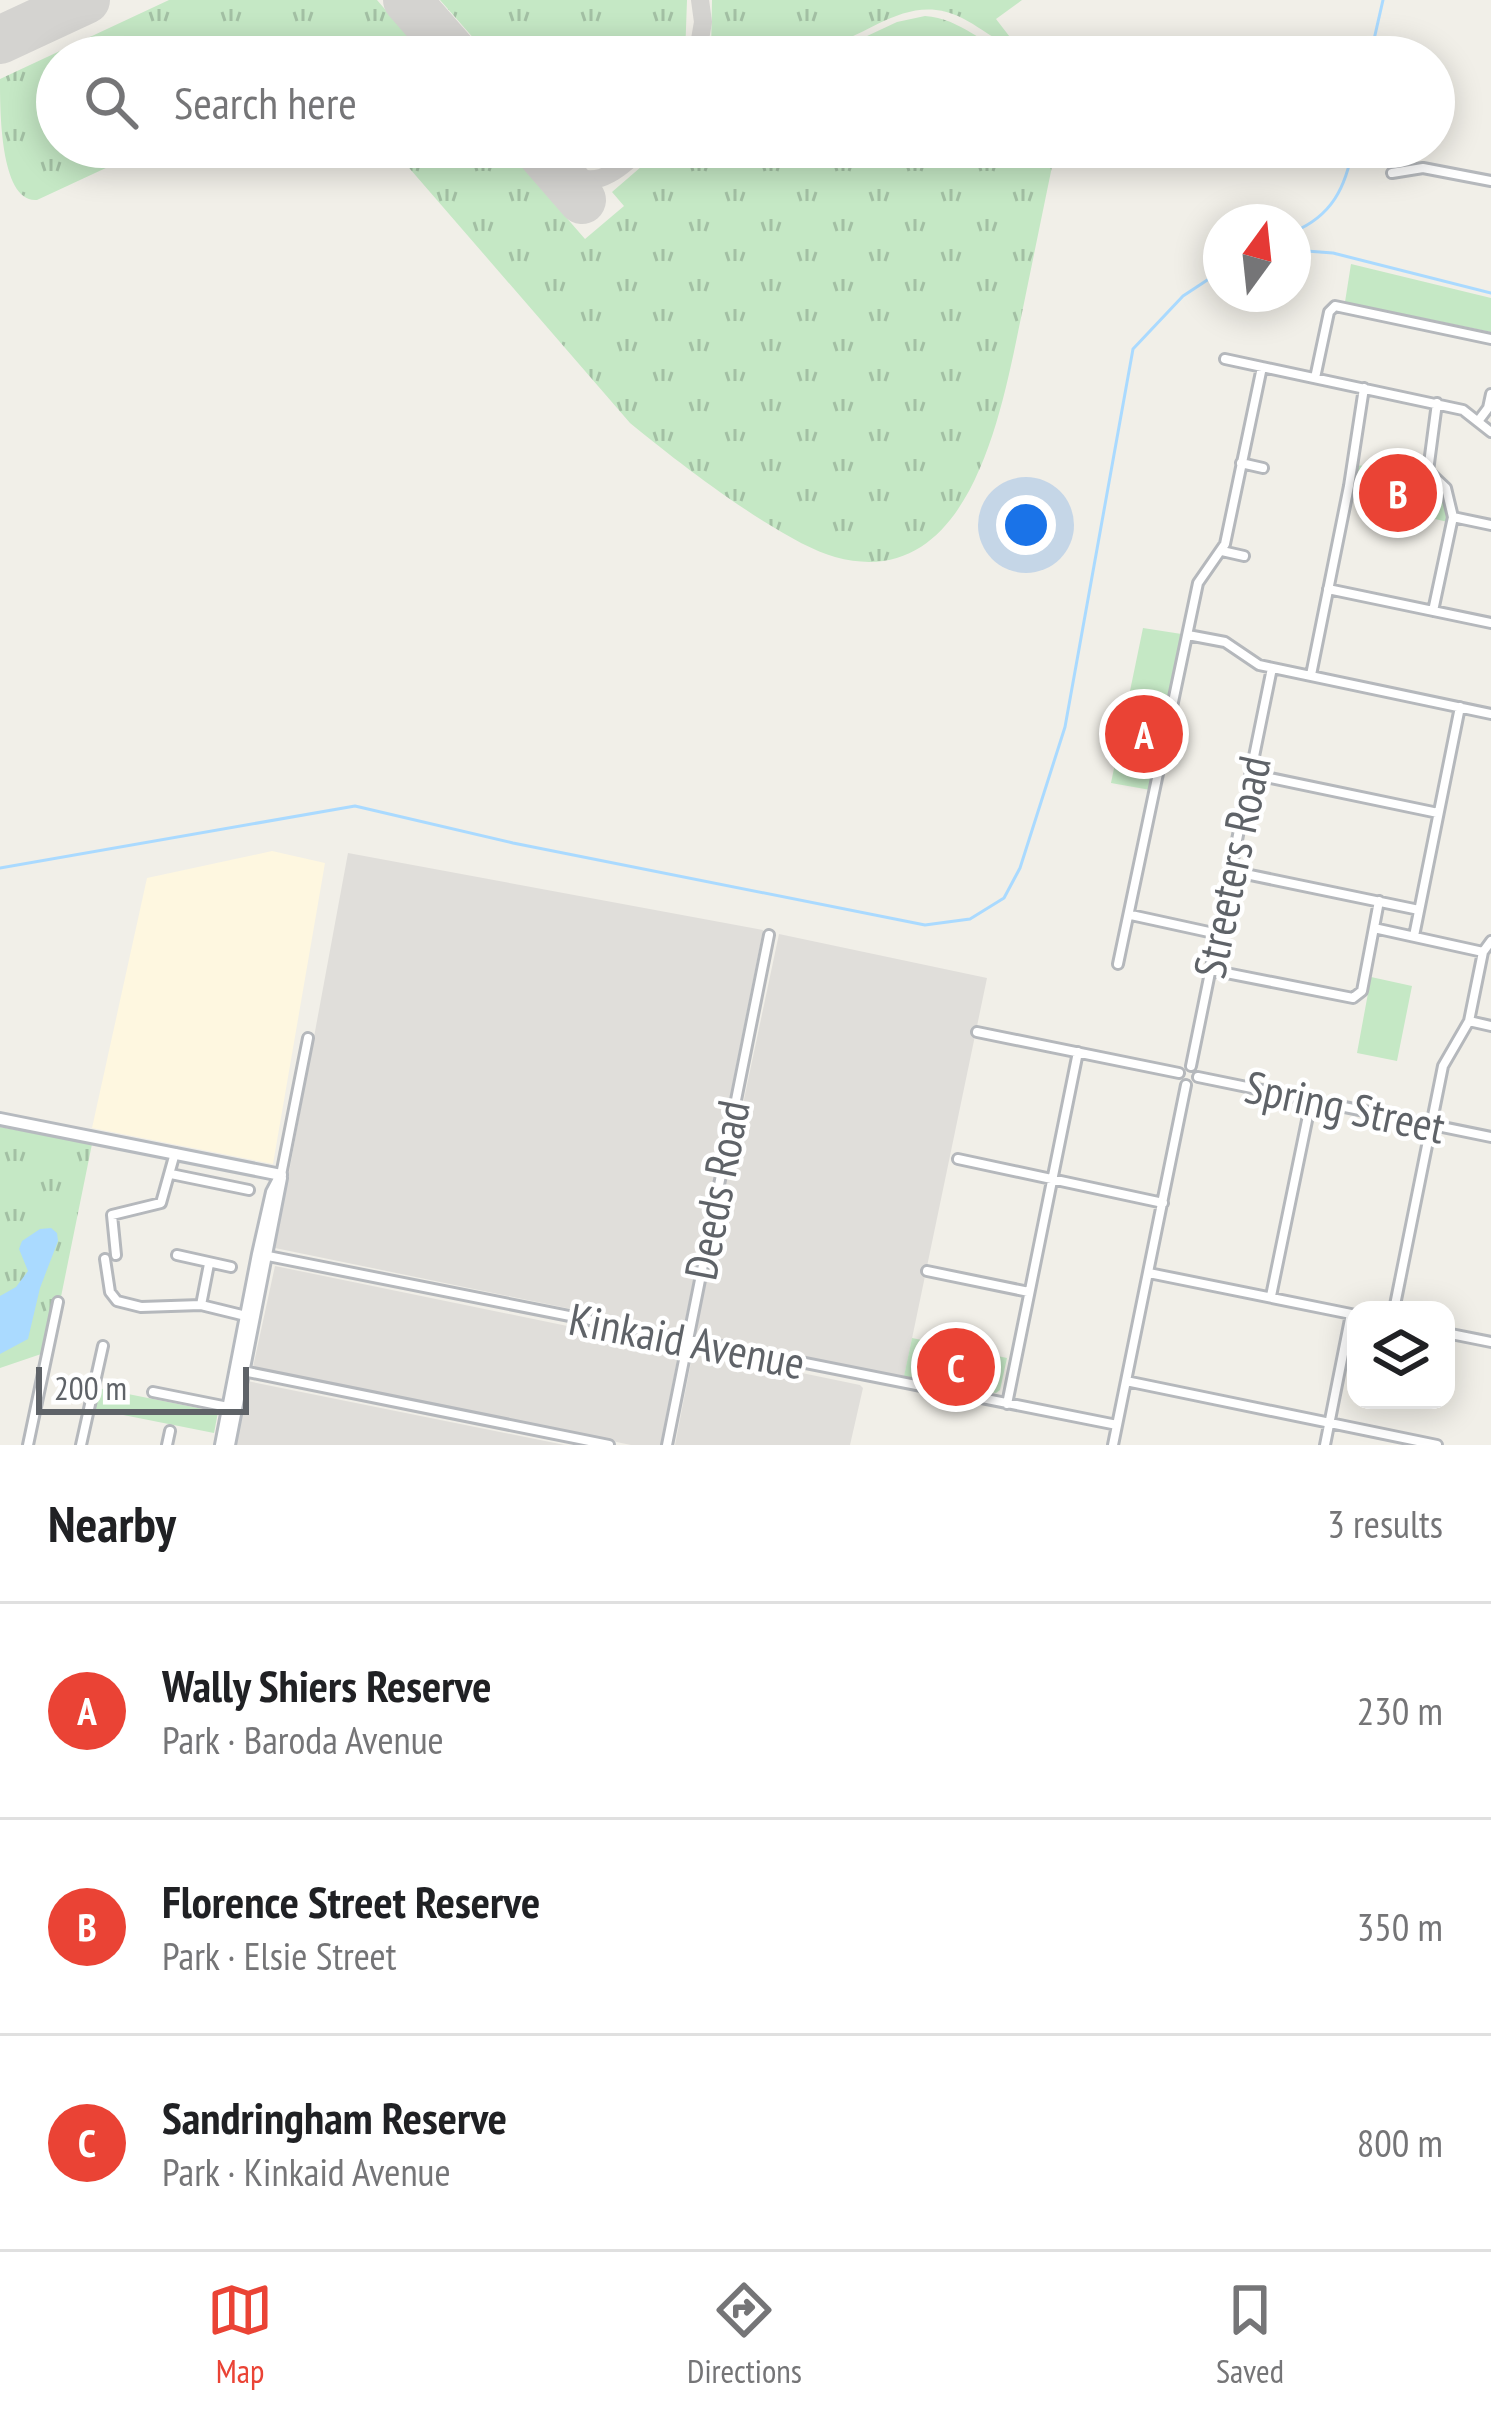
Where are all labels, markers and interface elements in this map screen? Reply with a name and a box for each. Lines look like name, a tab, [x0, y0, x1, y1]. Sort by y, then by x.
search box	[36, 36, 1455, 168]
icon: search	[78, 69, 144, 135]
text: Search here	[174, 73, 357, 131]
north arrow	[1203, 204, 1311, 312]
pin: B	[1359, 448, 1437, 538]
your location	[996, 495, 1056, 555]
pin: A	[1105, 689, 1183, 779]
street label: Streeters Road	[1179, 751, 1283, 983]
street label: Spring Street	[1240, 1057, 1451, 1156]
street label: Deeds Road	[670, 1095, 762, 1284]
street label: Kinkaid Avenue	[565, 1289, 810, 1391]
map controls	[1347, 1301, 1455, 1409]
button: layers	[1347, 1301, 1455, 1409]
pin: C	[917, 1322, 995, 1412]
scale bar	[36, 1361, 249, 1414]
text: 200 m	[54, 1366, 127, 1409]
text: Nearby	[48, 1490, 176, 1556]
text: 3 results	[1327, 1498, 1443, 1549]
text: Wally Shiers Reserve	[162, 1656, 492, 1714]
text: A	[77, 1685, 97, 1736]
text: 230 m	[1357, 1685, 1443, 1736]
text: Park · Baroda Avenue	[162, 1714, 444, 1765]
text: Florence Street Reserve	[162, 1872, 540, 1930]
text: B	[77, 1901, 97, 1952]
text: 350 m	[1357, 1901, 1443, 1952]
text: Park · Elsie Street	[162, 1930, 396, 1981]
text: Sandringham Reserve	[162, 2088, 507, 2146]
text: C	[78, 2117, 96, 2168]
text: 800 m	[1357, 2117, 1443, 2168]
text: Park · Kinkaid Avenue	[162, 2146, 451, 2197]
tab: Map	[207, 2277, 273, 2392]
tab: Directions	[687, 2277, 802, 2392]
tab: Saved	[1216, 2277, 1284, 2392]

